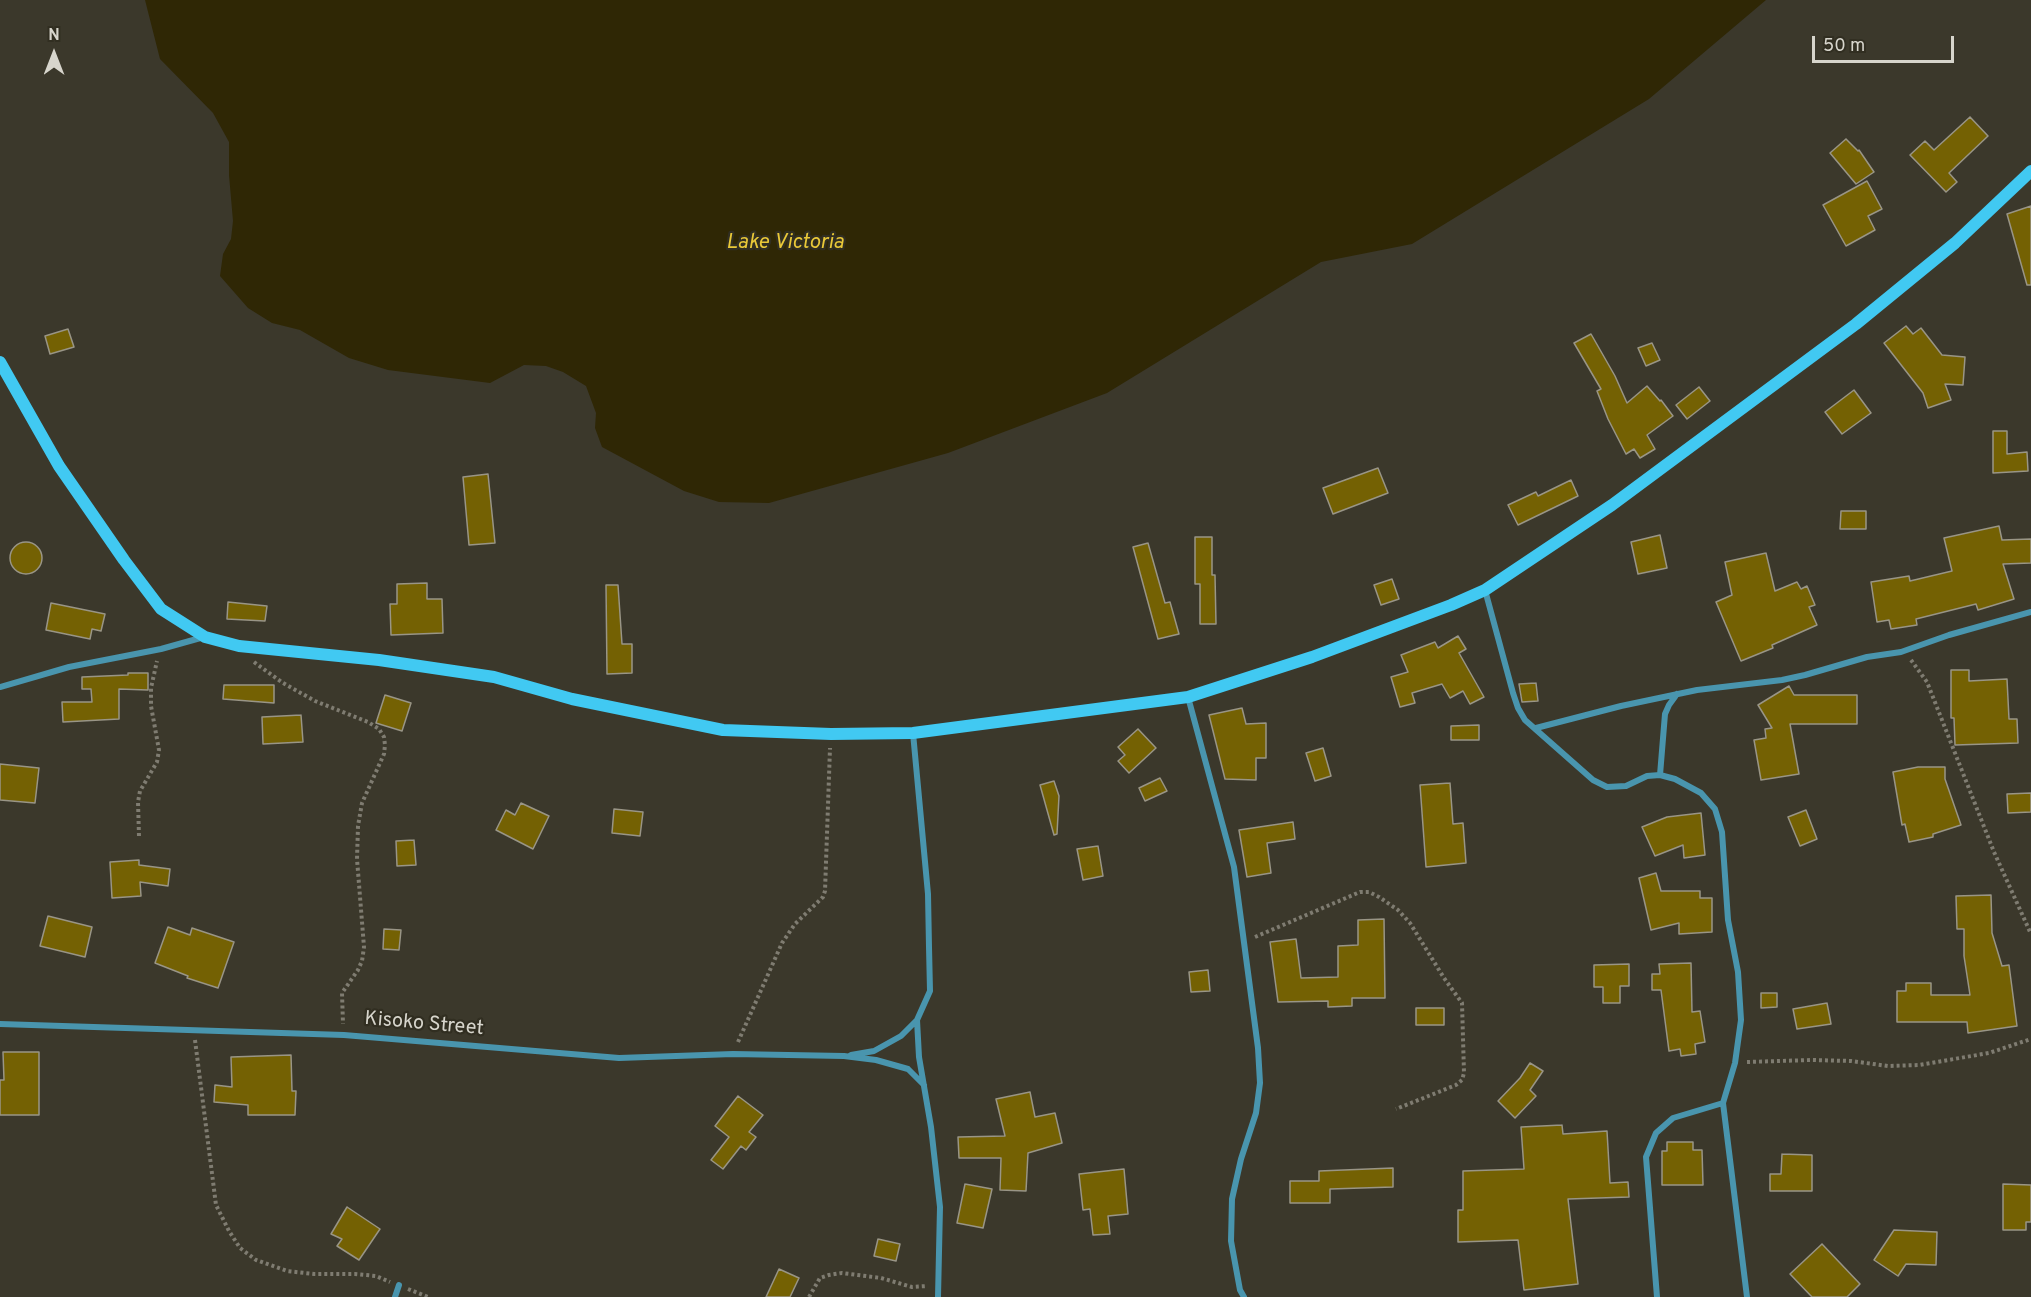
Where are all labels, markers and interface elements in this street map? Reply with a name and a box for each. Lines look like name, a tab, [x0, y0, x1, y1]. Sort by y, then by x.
north arrow	[24, 24, 84, 84]
scale bar	[1815, 24, 1958, 62]
text: N	[48, 26, 60, 46]
text: 50 m	[1823, 35, 1865, 58]
water label: Lake Victoria	[726, 231, 844, 257]
street label: Kisoko Street	[363, 1008, 485, 1042]

